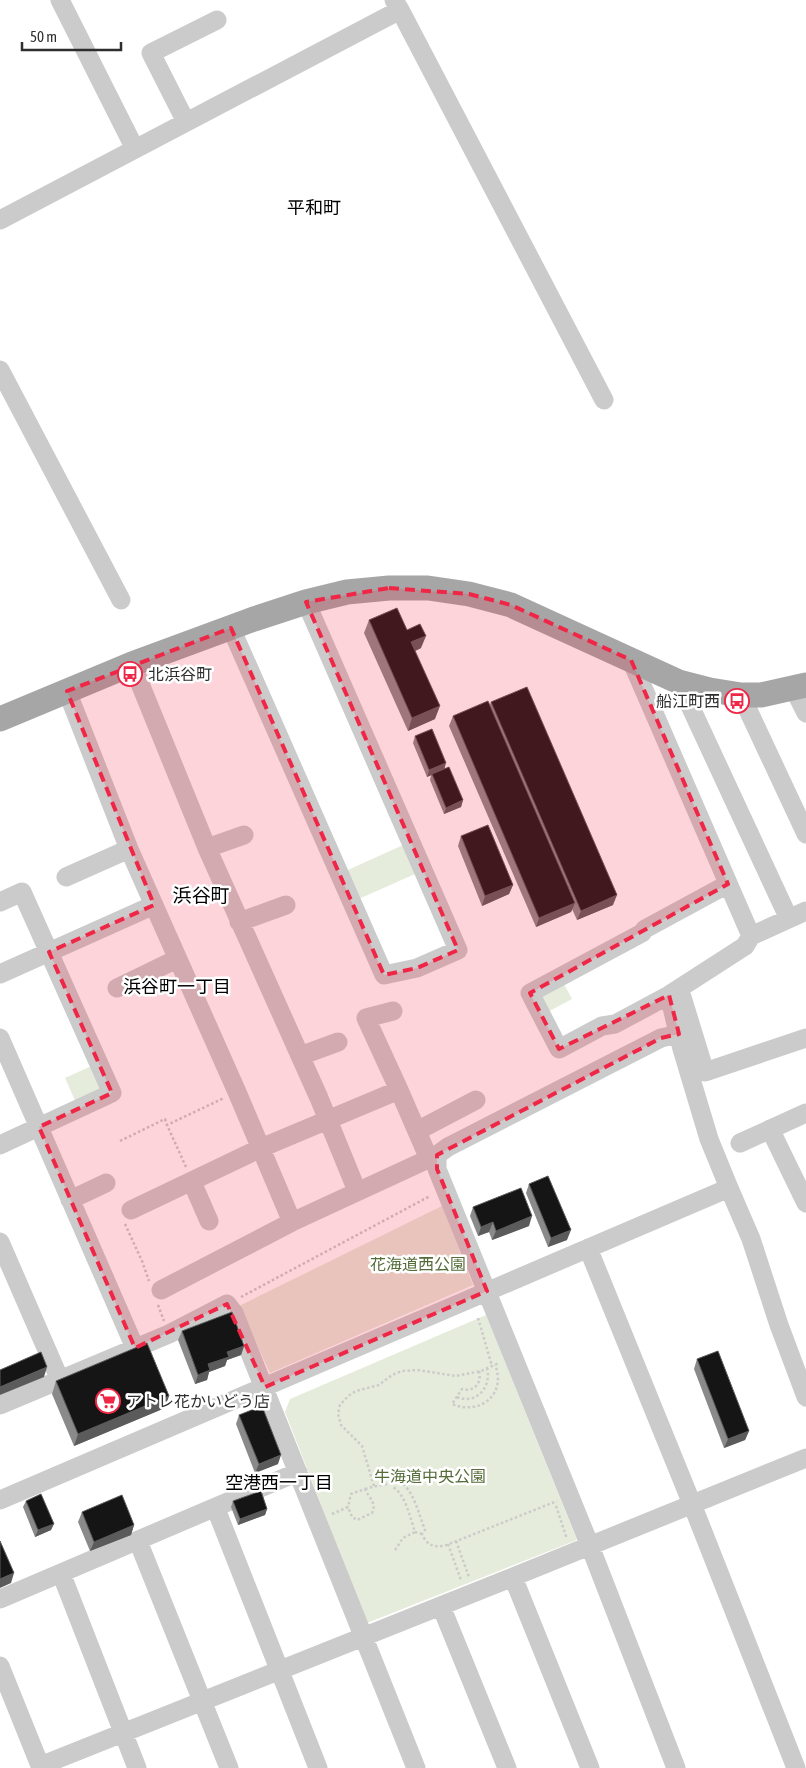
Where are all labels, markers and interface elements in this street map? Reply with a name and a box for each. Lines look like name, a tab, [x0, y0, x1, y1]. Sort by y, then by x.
scale bar	[22, 20, 121, 52]
text: 50 m	[30, 28, 57, 45]
district label: 平和町	[287, 197, 341, 218]
bus stop icon: 北浜谷町	[117, 661, 143, 687]
place label: 北浜谷町	[148, 665, 212, 683]
bus stop icon: 船江町西	[724, 688, 750, 714]
place label: 船江町西	[656, 692, 720, 710]
district label: 浜谷町	[172, 884, 230, 906]
district label: 浜谷町一丁目	[123, 976, 231, 997]
park label: 花海道西公園	[370, 1255, 466, 1273]
supermarket icon: アトレ花かいどう店	[95, 1388, 121, 1414]
place label: アトレ花かいどう店	[126, 1392, 270, 1410]
park label: 牛海道中央公園	[374, 1467, 486, 1485]
district label: 空港西一丁目	[225, 1472, 333, 1493]

